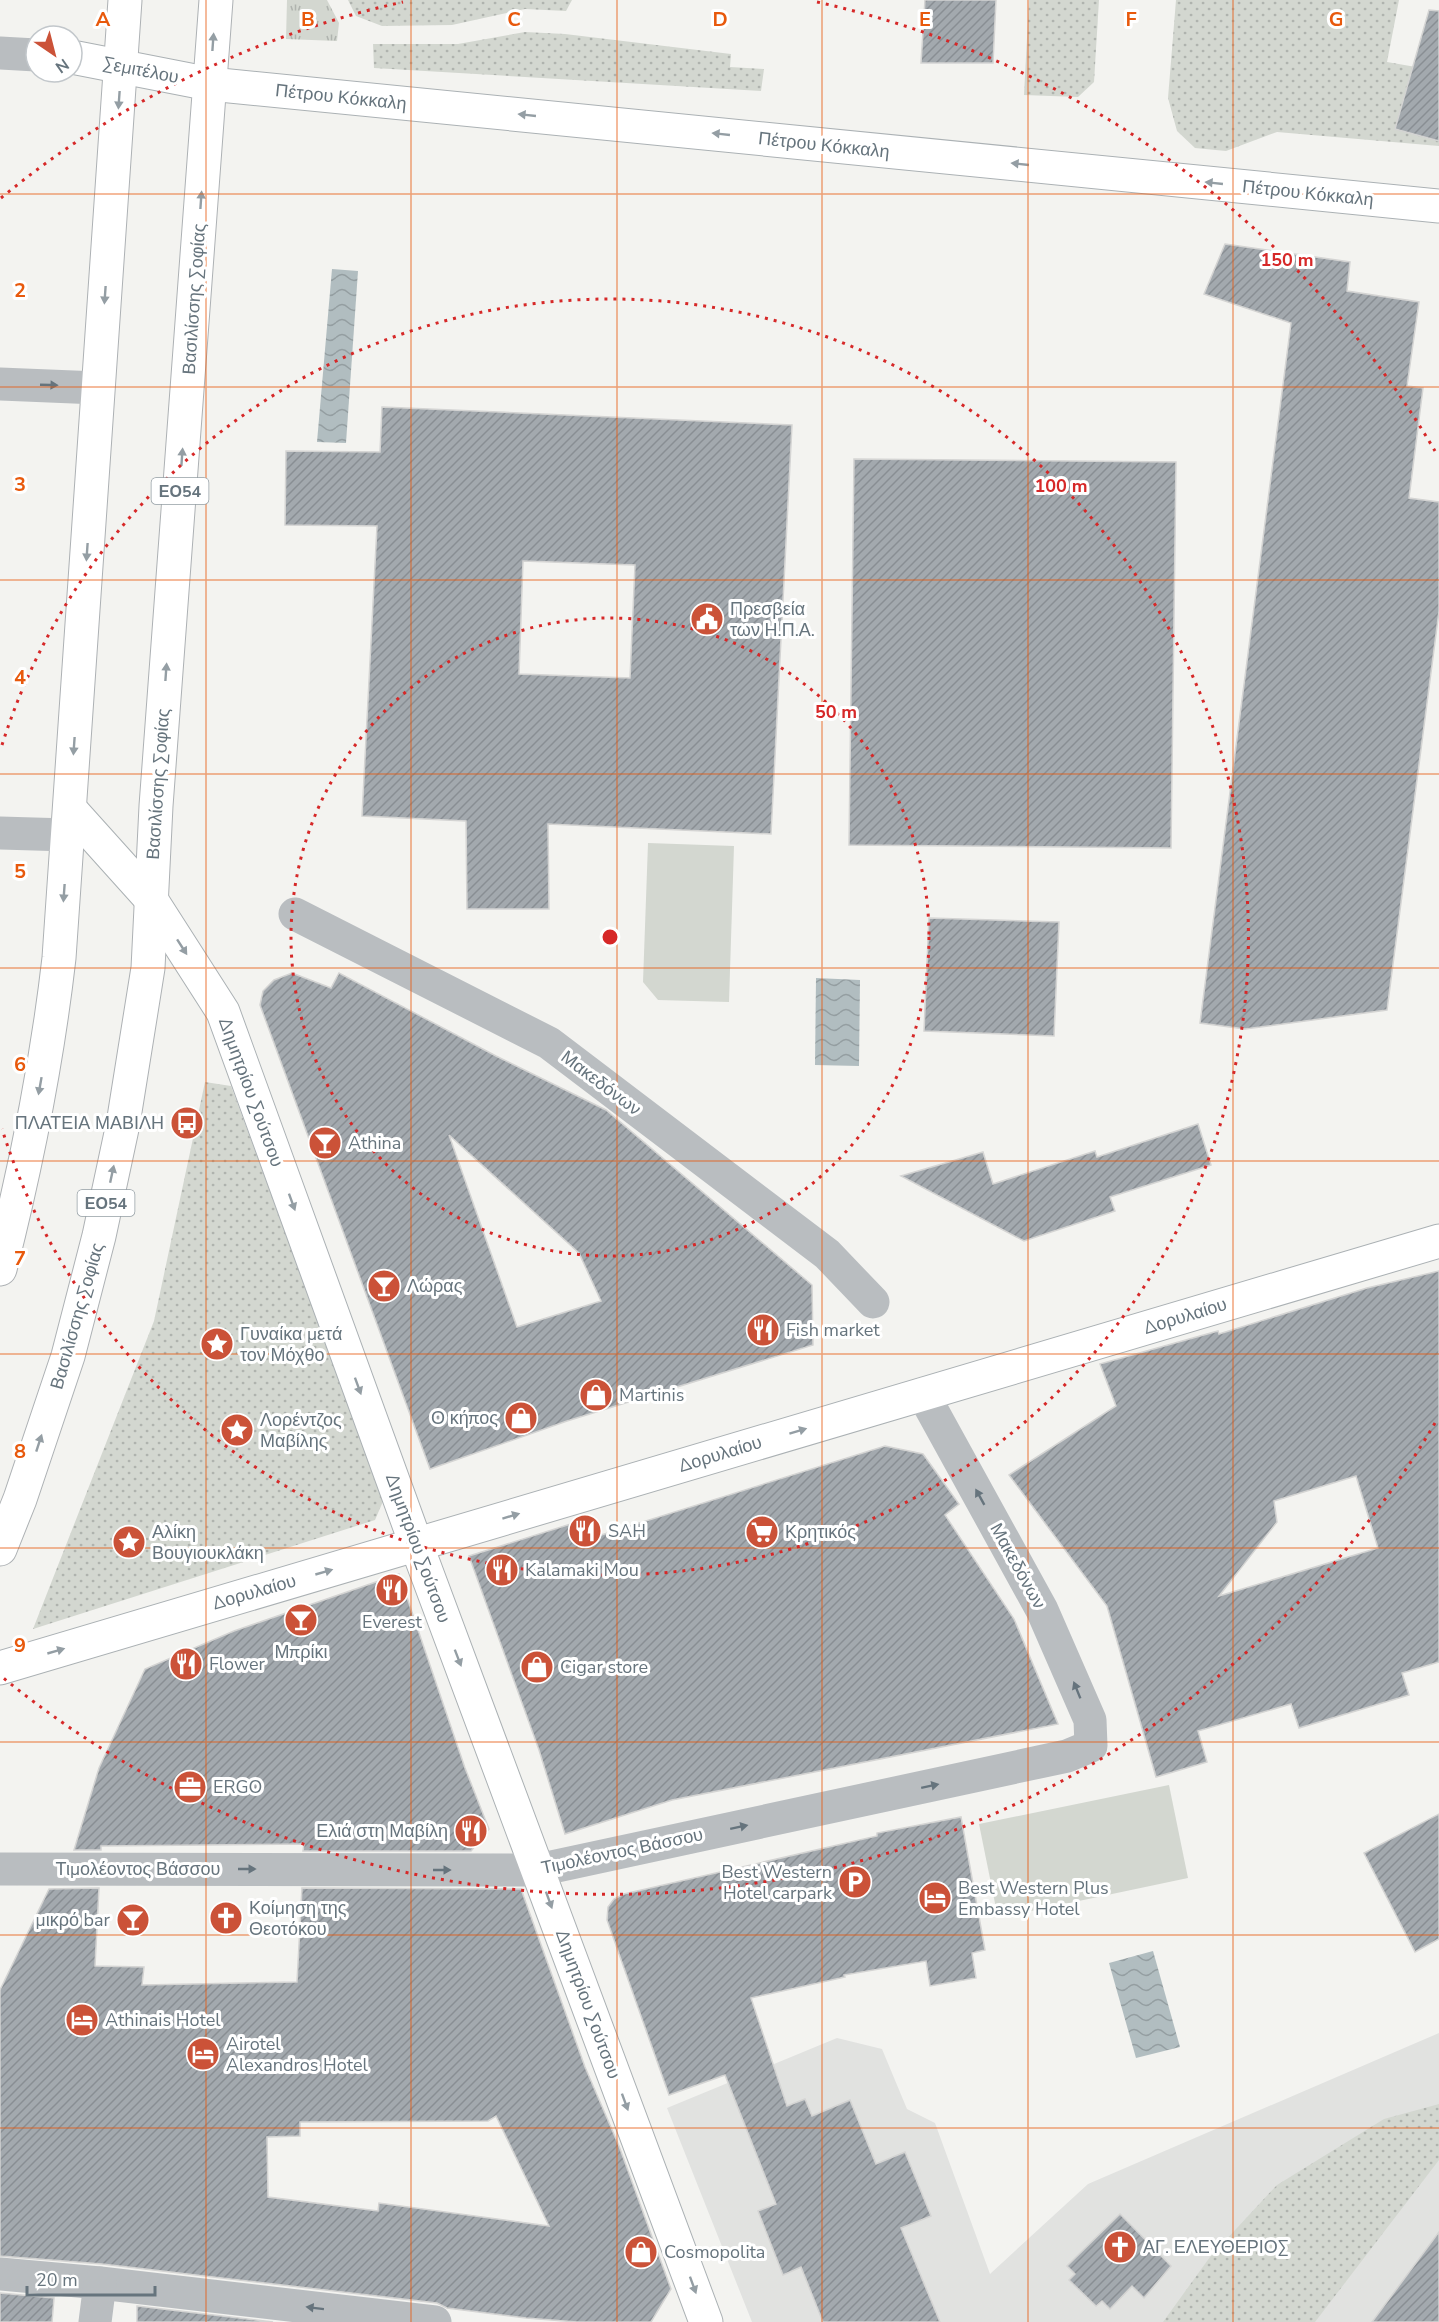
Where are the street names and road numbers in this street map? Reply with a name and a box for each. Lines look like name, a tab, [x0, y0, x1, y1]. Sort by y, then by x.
street label: Σεμιτέλου	[101, 51, 181, 89]
street label: Πέτρου Κόκκαλη	[274, 78, 408, 116]
street label: Πέτρου Κόκκαλη	[757, 126, 891, 164]
street label: Πέτρου Κόκκαλη	[1241, 174, 1375, 212]
street label: Βασιλίσσης Σοφίας	[177, 222, 211, 375]
road number: ΕΟ54	[152, 478, 208, 504]
street label: Βασιλίσσης Σοφίας	[141, 707, 175, 860]
street label: Δημητρίου Σούτσου	[213, 1014, 289, 1170]
street label: Μακεδόνων	[556, 1045, 646, 1121]
road number: ΕΟ54	[78, 1190, 134, 1216]
street label: Βασιλίσσης Σοφίας	[45, 1240, 110, 1392]
street label: Δορυλαίου	[1140, 1292, 1230, 1340]
street label: Δορυλαίου	[675, 1430, 765, 1478]
street label: Δημητρίου Σούτσου	[380, 1470, 456, 1626]
street label: Μακεδόνων	[985, 1519, 1051, 1613]
street label: Δορυλαίου	[209, 1569, 299, 1615]
street label: Τιμολέοντος Βάσσου	[539, 1822, 705, 1880]
street label: Τιμολέοντος Βάσσου	[56, 1857, 220, 1881]
street label: Δημητρίου Σούτσου	[550, 1926, 626, 2082]

